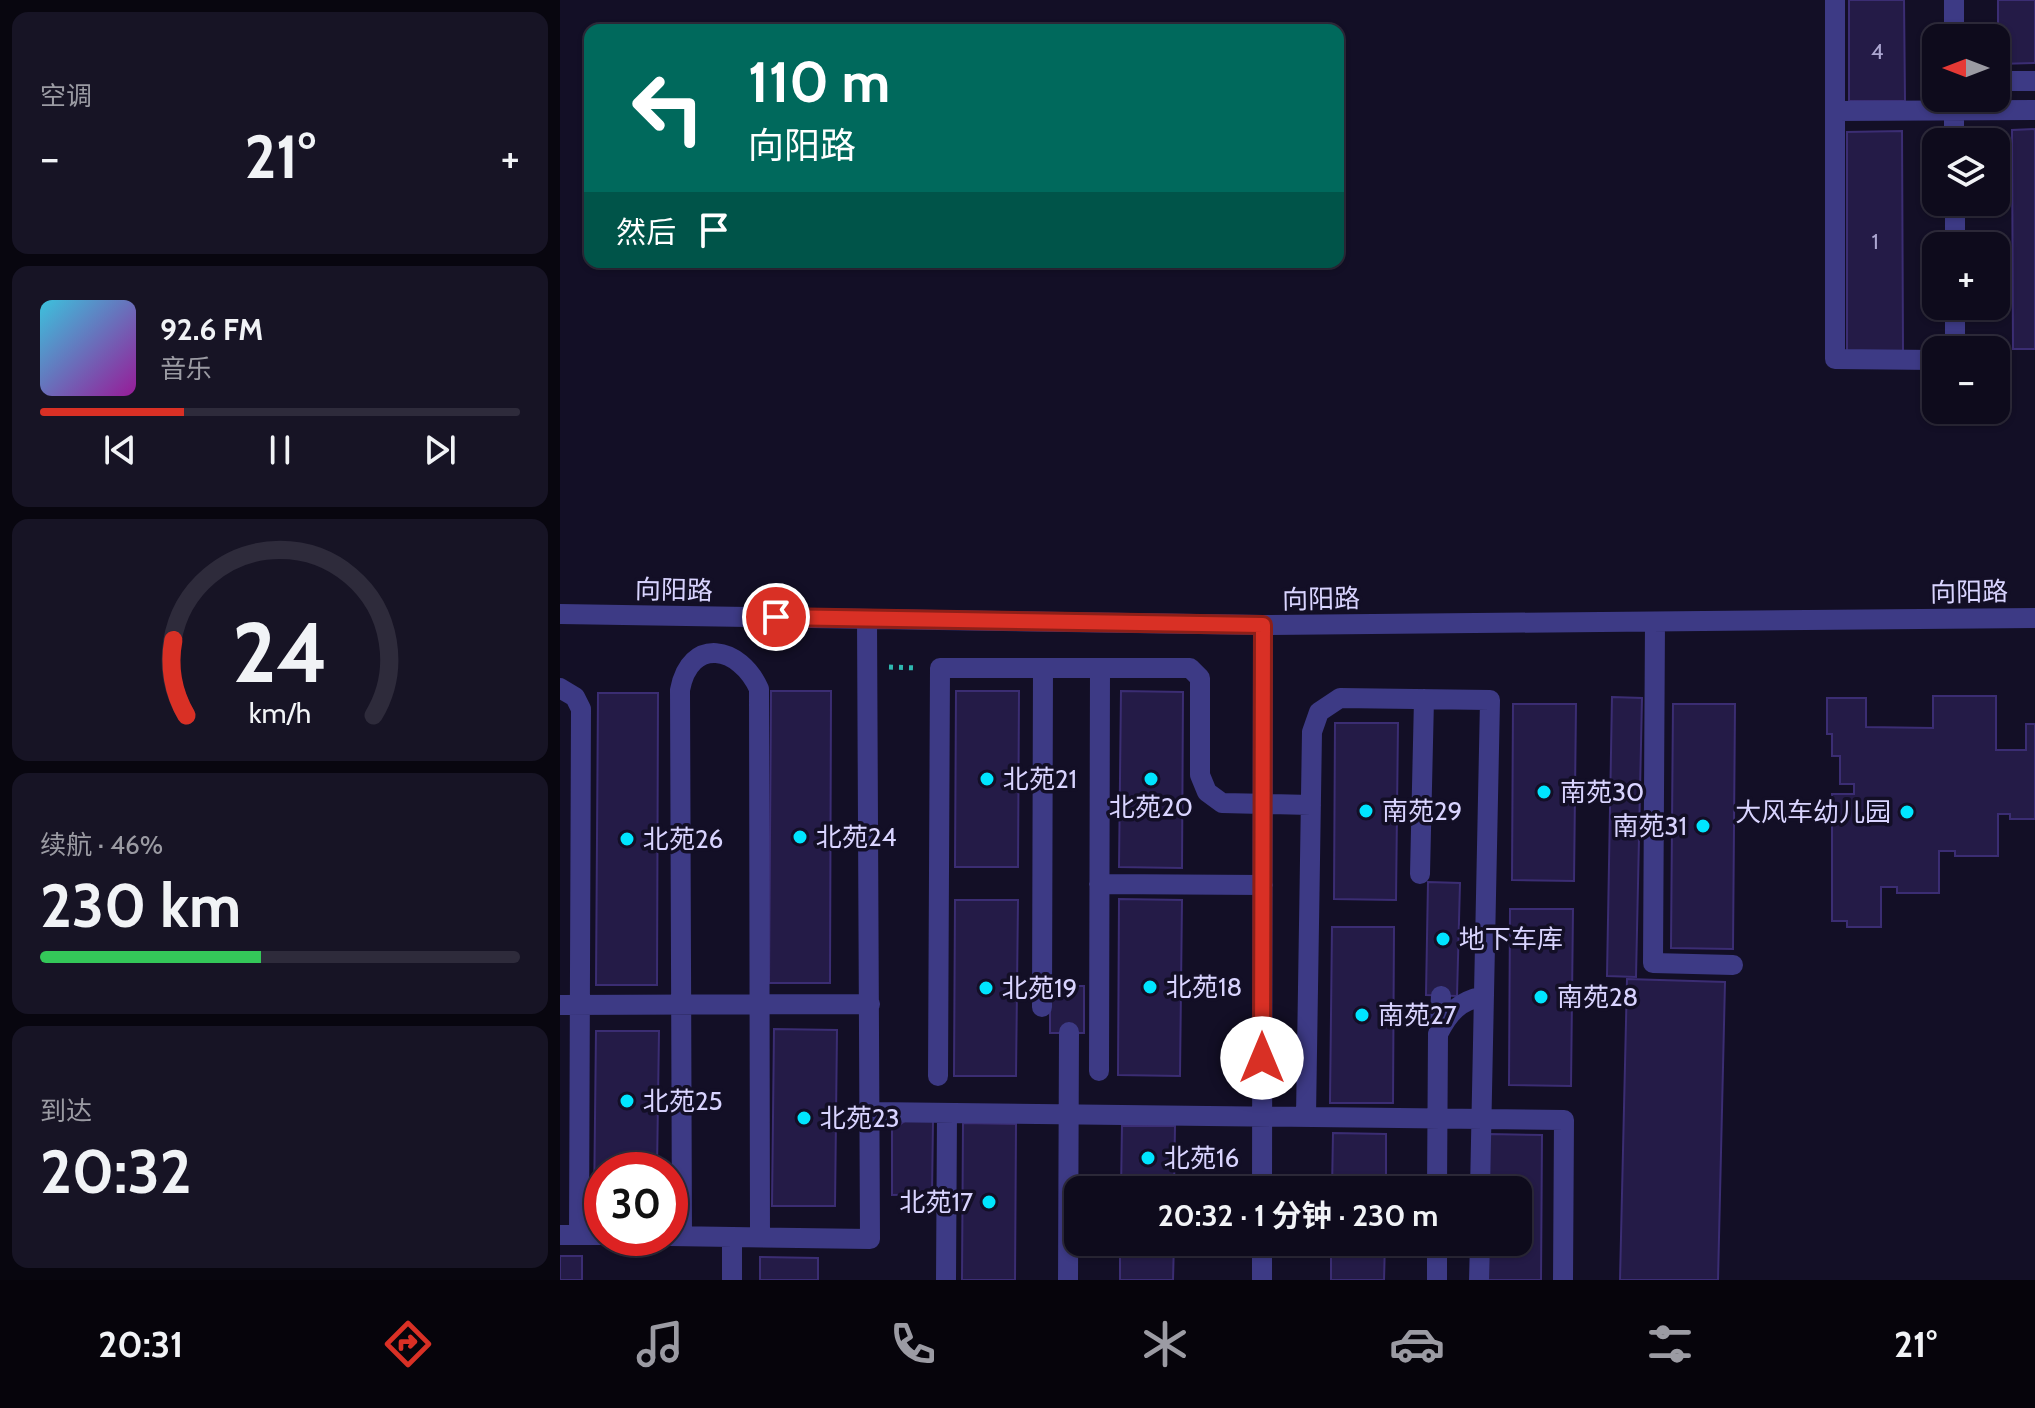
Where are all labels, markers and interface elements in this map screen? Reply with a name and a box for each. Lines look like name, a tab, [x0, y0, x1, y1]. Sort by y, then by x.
north arrow	[1922, 24, 2010, 112]
map controls	[1922, 24, 2010, 424]
house number: 4	[1871, 38, 1884, 65]
text: 110 m	[748, 48, 890, 116]
icon: left	[616, 56, 720, 160]
text: 空调	[40, 80, 92, 112]
text: 21°	[244, 120, 316, 193]
text: 向阳路	[748, 123, 856, 167]
button: layers	[1922, 128, 2010, 216]
text: −	[40, 131, 59, 184]
text: +	[501, 131, 520, 184]
icon: arrive	[692, 208, 736, 252]
text: 然后	[616, 214, 676, 251]
house number: 1	[1871, 228, 1879, 255]
button: +	[1922, 232, 2010, 320]
text: 92.6 FM	[160, 311, 263, 348]
button: −	[1922, 336, 2010, 424]
text: 音乐	[160, 353, 212, 385]
icon: previous	[98, 428, 142, 472]
icon: pause	[258, 428, 302, 472]
icon: next	[418, 428, 462, 472]
street label: 向阳路	[635, 573, 713, 607]
street label: 向阳路	[1930, 575, 2008, 609]
street label: 向阳路	[1282, 582, 1360, 616]
pin	[742, 583, 810, 651]
icon: arrive	[754, 595, 798, 639]
text: 24	[232, 602, 328, 703]
text: km/h	[249, 695, 311, 730]
place label: 北苑21	[1003, 763, 1077, 795]
marker: 北苑21	[978, 770, 996, 788]
marker: 北苑20	[1142, 770, 1160, 788]
place label: 南苑30	[1560, 776, 1644, 808]
marker: 南苑30	[1535, 783, 1553, 801]
place label: 北苑20	[1109, 791, 1193, 823]
place label: 南苑29	[1382, 795, 1462, 827]
place label: 大风车幼儿园	[1735, 796, 1891, 828]
marker: 南苑29	[1357, 802, 1375, 820]
marker: 大风车幼儿园	[1898, 803, 1916, 821]
place label: 南苑31	[1612, 810, 1687, 842]
marker: 南苑31	[1694, 817, 1712, 835]
place label: 北苑24	[816, 821, 897, 853]
place label: 北苑26	[643, 823, 723, 855]
marker: 北苑24	[791, 828, 809, 846]
text: 续航 · 46%	[40, 829, 163, 861]
marker: 北苑26	[618, 830, 636, 848]
text: 230 km	[40, 869, 241, 942]
place label: 地下车库	[1459, 923, 1563, 955]
marker: 地下车库	[1434, 930, 1452, 948]
place label: 北苑18	[1166, 971, 1242, 1003]
place label: 北苑19	[1002, 972, 1077, 1004]
marker: 北苑18	[1141, 978, 1159, 996]
marker: 北苑19	[977, 979, 995, 997]
place label: 南苑28	[1557, 981, 1638, 1013]
marker: 南苑28	[1532, 988, 1550, 1006]
place label: 南苑27	[1378, 999, 1457, 1031]
marker: 南苑27	[1353, 1006, 1371, 1024]
position arrow	[1220, 1016, 1304, 1100]
place label: 北苑25	[643, 1085, 723, 1117]
marker: 北苑25	[618, 1092, 636, 1110]
text: 到达	[40, 1095, 92, 1127]
place label: 北苑23	[820, 1102, 900, 1134]
marker: 北苑23	[795, 1109, 813, 1127]
text: 20:32	[40, 1135, 192, 1208]
place label: 北苑16	[1164, 1142, 1239, 1174]
marker: 北苑16	[1139, 1149, 1157, 1167]
speed limit sign: 30	[584, 1152, 688, 1256]
place label: 北苑17	[899, 1186, 973, 1218]
marker: 北苑17	[980, 1193, 998, 1211]
text: 20:32 · 1 分钟 · 230 m	[1158, 1197, 1438, 1234]
icon: directions	[380, 1316, 436, 1372]
icon: music	[632, 1316, 688, 1372]
icon: phone	[885, 1316, 941, 1372]
icon: climate	[1137, 1316, 1193, 1372]
icon: car	[1389, 1316, 1445, 1372]
icon: filters	[1642, 1316, 1698, 1372]
text: 20:31	[98, 1322, 183, 1366]
text: 21°	[1894, 1322, 1937, 1366]

